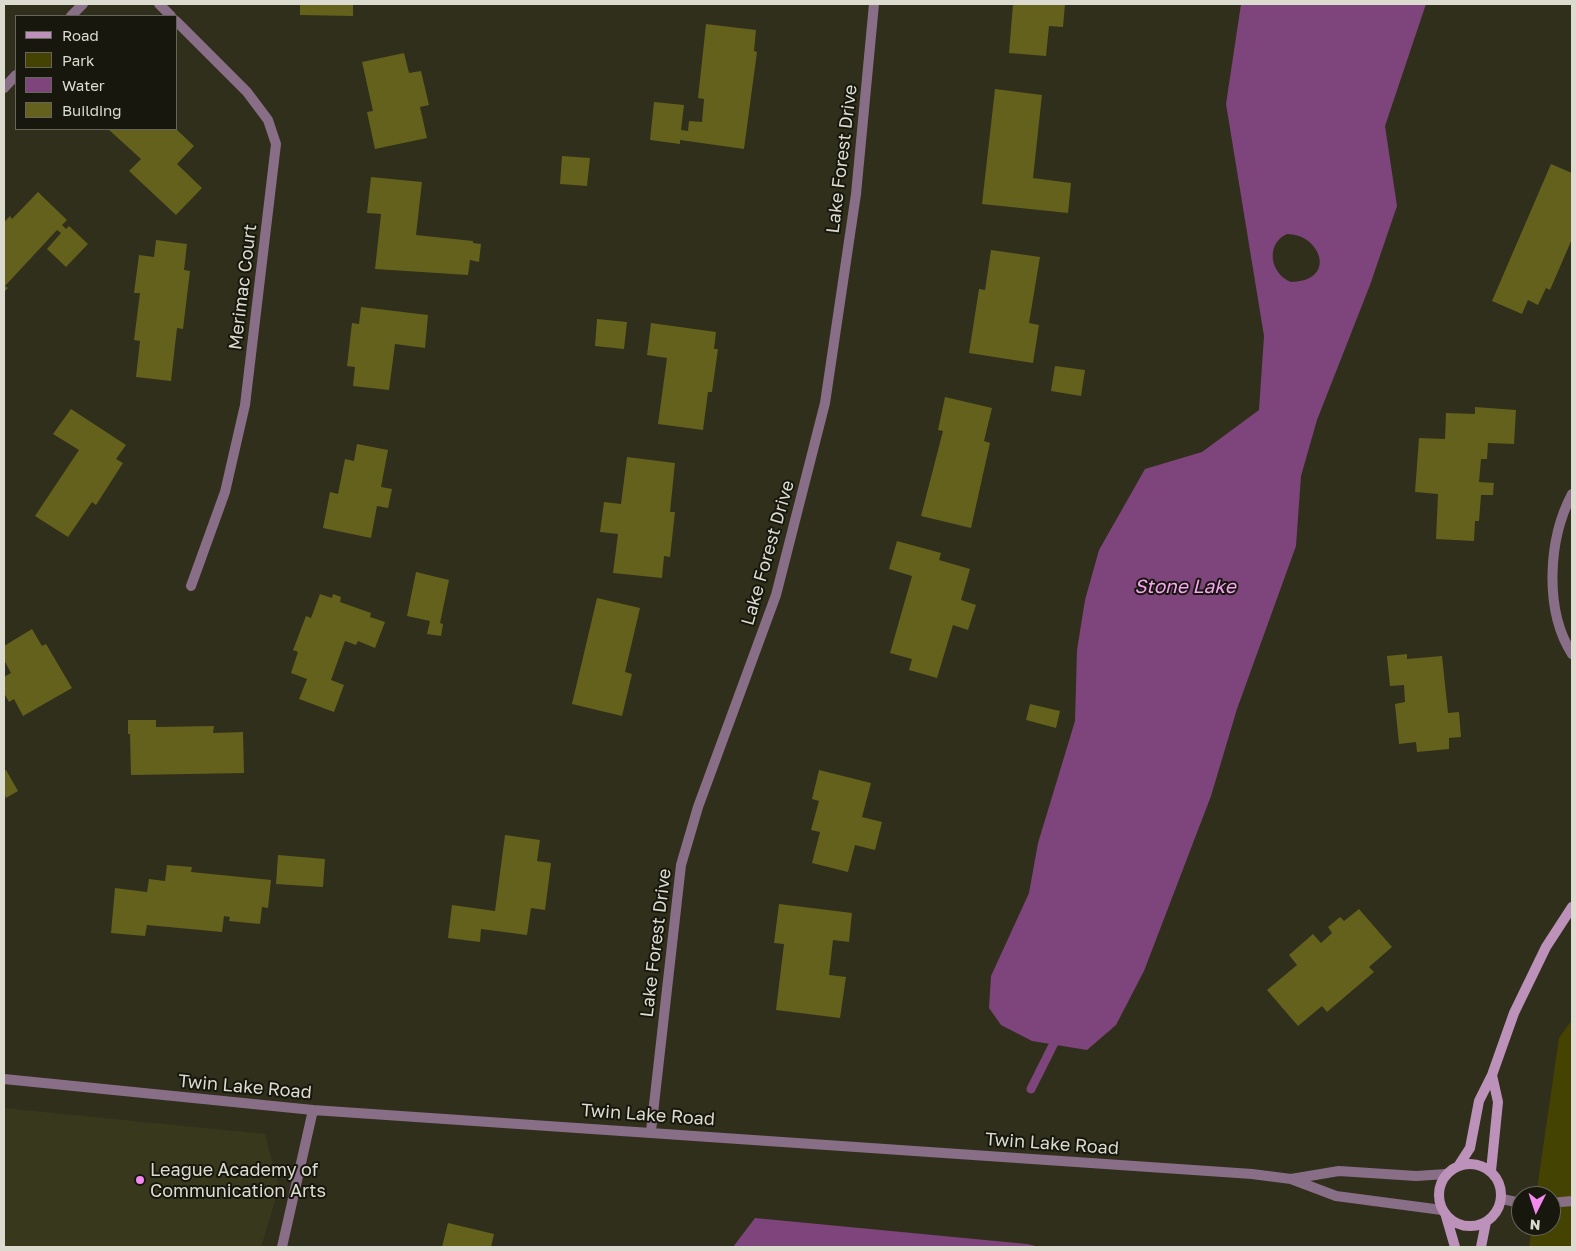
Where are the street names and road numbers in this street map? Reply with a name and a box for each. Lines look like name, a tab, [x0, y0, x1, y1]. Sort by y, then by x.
street label: Lake Forest Drive	[822, 83, 862, 235]
street label: Merimac Court	[225, 223, 261, 351]
street label: Lake Forest Drive	[737, 478, 799, 628]
street label: Lake Forest Drive	[636, 867, 676, 1019]
street label: Twin Lake Road	[177, 1070, 313, 1104]
street label: Twin Lake Road	[580, 1100, 716, 1130]
street label: Twin Lake Road	[984, 1129, 1120, 1159]

